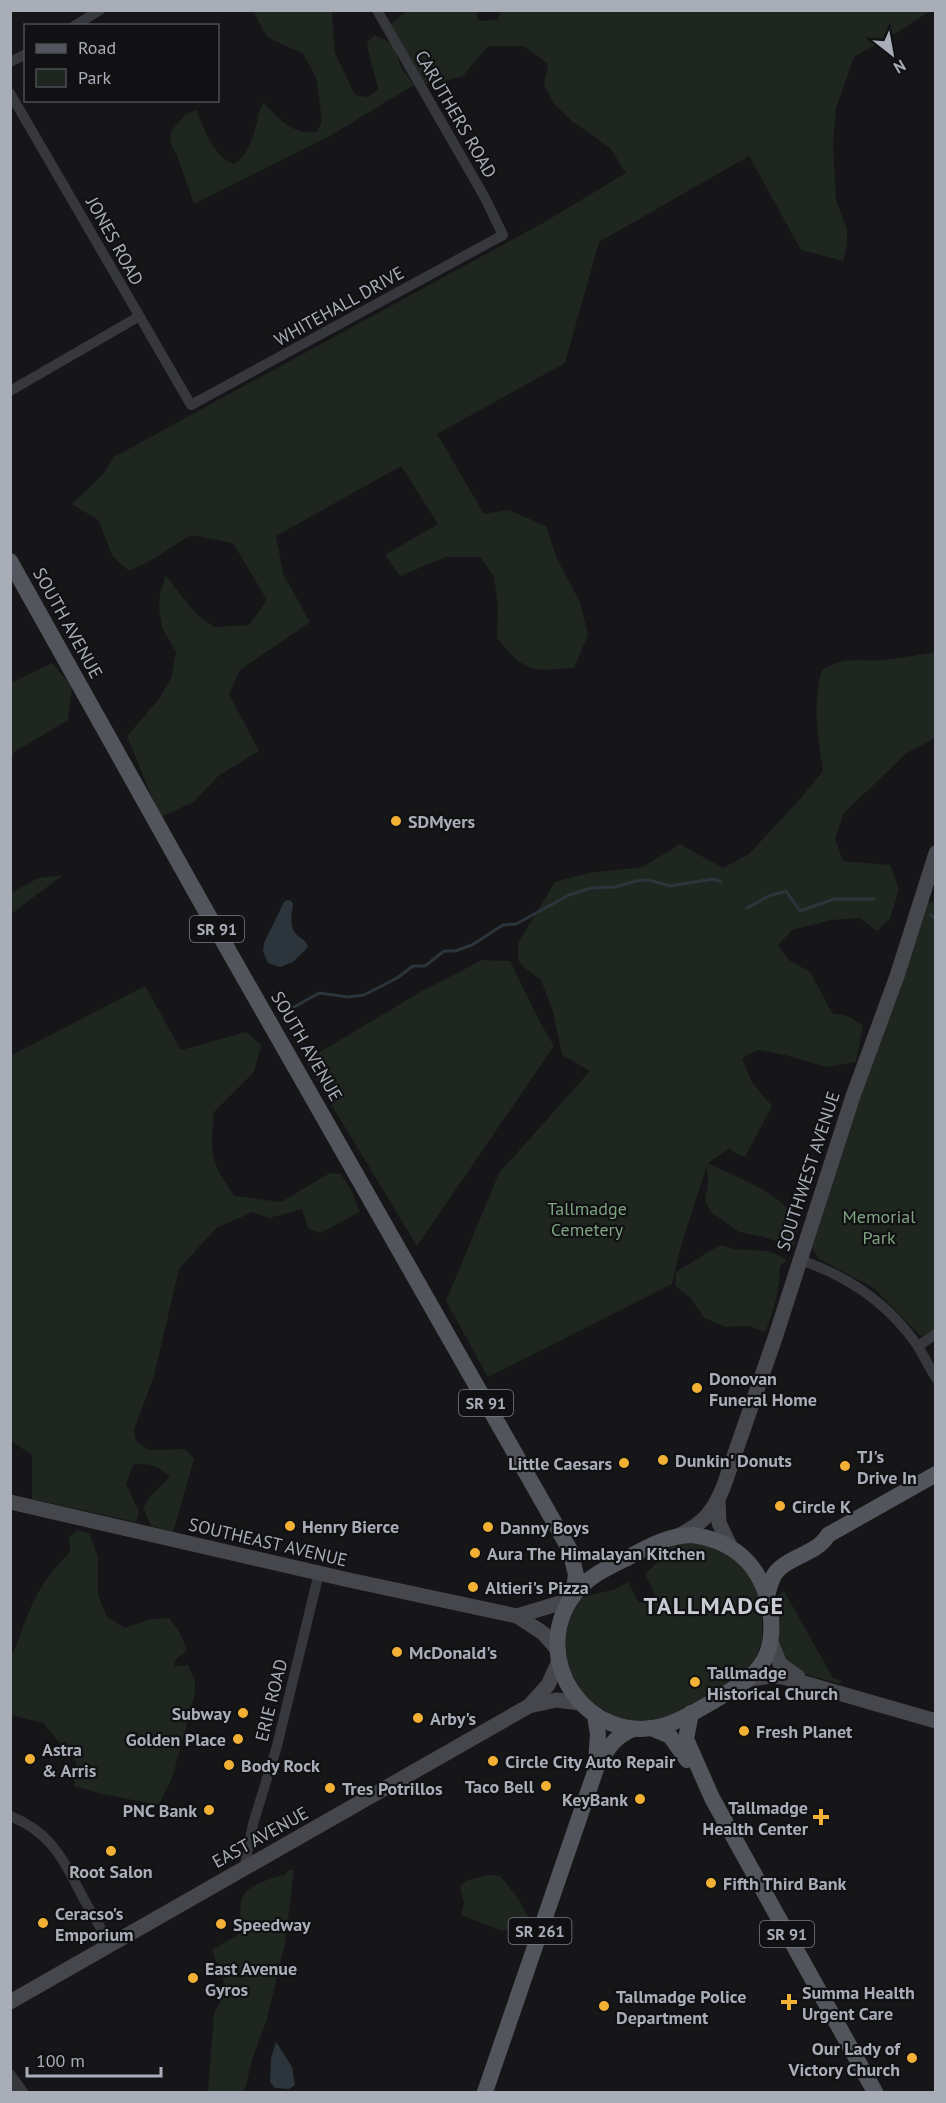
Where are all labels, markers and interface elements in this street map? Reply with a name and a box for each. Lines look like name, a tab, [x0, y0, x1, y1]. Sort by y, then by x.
legend	[24, 24, 219, 102]
north arrow	[862, 24, 922, 84]
text: Road	[78, 36, 116, 59]
street label: CARUTHERS ROAD	[410, 46, 502, 182]
text: N	[890, 56, 909, 78]
text: Park	[78, 66, 111, 89]
street label: JONES ROAD	[81, 192, 149, 289]
street label: WHITEHALL DRIVE	[270, 261, 408, 351]
street label: SOUTH AVENUE	[28, 564, 108, 682]
place label: SDMyers	[408, 810, 476, 833]
marker: SDMyers	[389, 814, 403, 828]
road number: SR 91	[190, 916, 244, 942]
street label: SOUTH AVENUE	[266, 987, 348, 1105]
street label: SOUTHWEST AVENUE	[771, 1088, 845, 1254]
park label: Tallmadge Cemetery	[547, 1197, 627, 1241]
park label: Memorial Park	[843, 1205, 916, 1249]
place label: Donovan Funeral Home	[709, 1367, 817, 1411]
marker: Donovan Funeral Home	[690, 1381, 704, 1395]
road number: SR 91	[459, 1390, 513, 1416]
place label: TJ's Drive In	[857, 1445, 917, 1489]
place label: Dunkin' Donuts	[675, 1449, 792, 1472]
place label: Little Caesars	[508, 1452, 612, 1475]
marker: Dunkin' Donuts	[656, 1453, 670, 1467]
marker: Little Caesars	[617, 1456, 631, 1470]
marker: TJ's Drive In	[838, 1459, 852, 1473]
place label: Circle K	[792, 1495, 851, 1518]
marker: Circle K	[773, 1499, 787, 1513]
street label: SOUTHEAST AVENUE	[186, 1513, 350, 1571]
place label: Henry Bierce	[302, 1515, 399, 1538]
place label: Danny Boys	[500, 1516, 589, 1539]
marker: Henry Bierce	[283, 1519, 297, 1533]
marker: Danny Boys	[481, 1520, 495, 1534]
place label: Aura The Himalayan Kitchen	[487, 1542, 705, 1565]
marker: Aura The Himalayan Kitchen	[468, 1546, 482, 1560]
place label: Altieri's Pizza	[485, 1576, 589, 1599]
marker: Altieri's Pizza	[466, 1580, 480, 1594]
district label: TALLMADGE	[644, 1590, 784, 1621]
place label: McDonald's	[409, 1641, 497, 1664]
marker: McDonald's	[390, 1645, 404, 1659]
street label: ERIE ROAD	[250, 1656, 292, 1744]
place label: Tallmadge Historical Church	[707, 1661, 838, 1705]
marker: Tallmadge Historical Church	[688, 1675, 702, 1689]
place label: Subway	[172, 1702, 231, 1725]
marker: Subway	[236, 1706, 250, 1720]
place label: Arby's	[430, 1707, 477, 1730]
marker: Arby's	[411, 1711, 425, 1725]
place label: Fresh Planet	[756, 1720, 853, 1743]
marker: Fresh Planet	[737, 1724, 751, 1738]
place label: Golden Place	[126, 1728, 226, 1751]
marker: Golden Place	[231, 1732, 245, 1746]
place label: Astra & Arris	[42, 1738, 97, 1782]
place label: Circle City Auto Repair	[505, 1750, 676, 1773]
marker: Astra & Arris	[23, 1752, 37, 1766]
place label: Body Rock	[241, 1754, 320, 1777]
marker: Circle City Auto Repair	[486, 1754, 500, 1768]
marker: Body Rock	[222, 1758, 236, 1772]
place label: Taco Bell	[465, 1775, 535, 1798]
place label: Tres Potrillos	[342, 1777, 443, 1800]
marker: Taco Bell	[539, 1779, 553, 1793]
marker: Tres Potrillos	[323, 1781, 337, 1795]
place label: KeyBank	[562, 1788, 628, 1811]
marker: KeyBank	[633, 1792, 647, 1806]
place label: Tallmadge Health Center	[702, 1796, 809, 1840]
place label: PNC Bank	[123, 1799, 197, 1822]
street label: EAST AVENUE	[208, 1801, 312, 1873]
marker: PNC Bank	[202, 1803, 216, 1817]
marker: Tallmadge Health Center	[812, 1808, 830, 1826]
marker: Root Salon	[104, 1844, 118, 1858]
place label: Root Salon	[69, 1860, 153, 1883]
place label: Fifth Third Bank	[723, 1872, 846, 1895]
marker: Fifth Third Bank	[704, 1876, 718, 1890]
place label: Ceracso's Emporium	[55, 1902, 134, 1946]
place label: Speedway	[233, 1913, 311, 1936]
marker: Ceracso's Emporium	[36, 1916, 50, 1930]
marker: Speedway	[214, 1917, 228, 1931]
road number: SR 261	[508, 1918, 572, 1944]
road number: SR 91	[760, 1921, 814, 1947]
place label: East Avenue Gyros	[205, 1957, 297, 2001]
marker: East Avenue Gyros	[186, 1971, 200, 1985]
place label: Summa Health Urgent Care	[802, 1981, 915, 2025]
place label: Tallmadge Police Department	[616, 1985, 746, 2029]
marker: Summa Health Urgent Care	[780, 1993, 798, 2011]
marker: Tallmadge Police Department	[597, 1999, 611, 2013]
place label: Our Lady of Victory Church	[788, 2037, 901, 2081]
scale bar	[27, 2040, 160, 2078]
text: 100 m	[36, 2049, 85, 2072]
marker: Our Lady of Victory Church	[905, 2051, 919, 2065]

